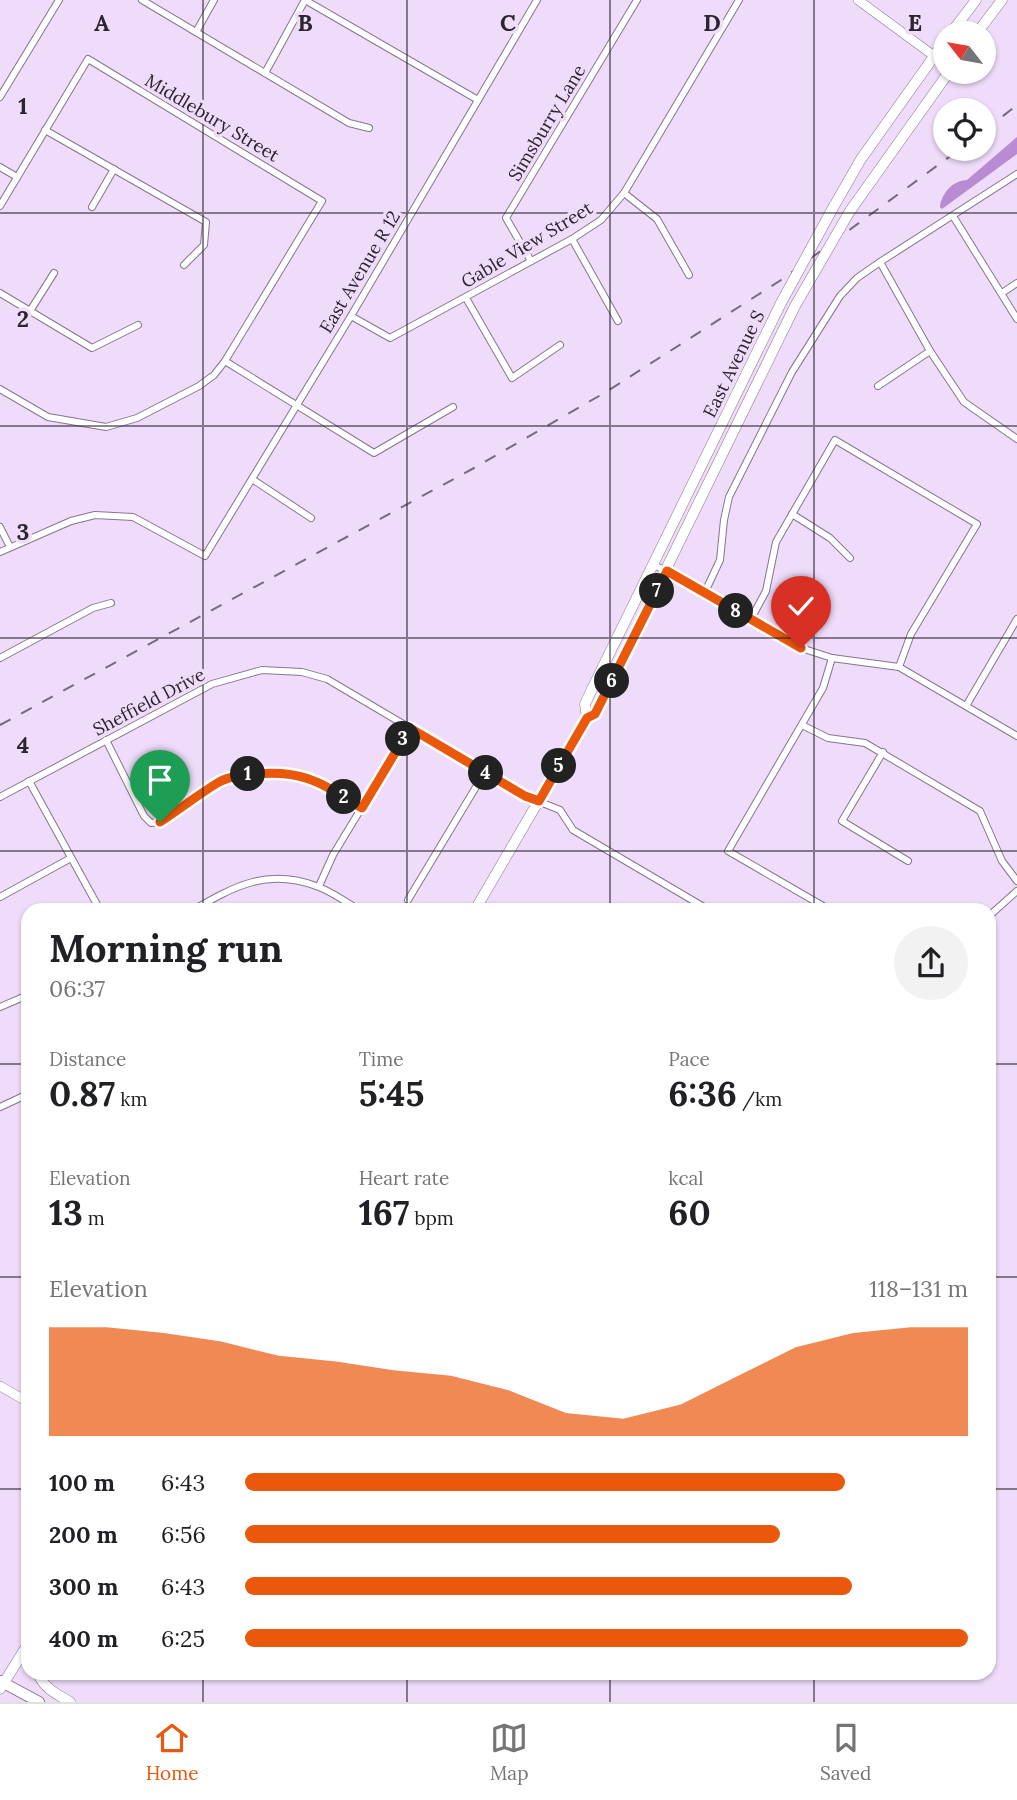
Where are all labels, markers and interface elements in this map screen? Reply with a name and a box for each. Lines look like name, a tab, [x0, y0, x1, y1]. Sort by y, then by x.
text: A	[94, 8, 110, 37]
text: B	[297, 8, 313, 37]
text: C	[500, 8, 516, 37]
text: D	[703, 8, 721, 37]
text: E	[908, 8, 922, 37]
north arrow	[933, 21, 996, 84]
map controls	[933, 21, 996, 161]
street label: Simsburry Lane	[503, 60, 590, 185]
street label: Middlebury Street	[141, 68, 284, 167]
text: 1	[18, 91, 28, 120]
button: locate	[933, 98, 996, 161]
street label: Gable View Street	[457, 196, 597, 293]
street label: East Avenue R 12	[314, 206, 405, 337]
text: 2	[17, 304, 29, 333]
street label: East Avenue S	[698, 306, 769, 421]
text: 3	[17, 517, 29, 546]
pin: 7	[640, 574, 674, 608]
pin	[771, 576, 831, 648]
text: 7	[652, 578, 661, 602]
icon: check	[782, 587, 820, 625]
pin: 8	[718, 594, 754, 628]
text: 8	[730, 598, 741, 622]
street label: Sheffield Drive	[89, 662, 209, 741]
pin: 6	[594, 664, 630, 698]
text: 6	[606, 668, 617, 692]
pin: 3	[386, 722, 420, 756]
text: 3	[397, 726, 408, 750]
text: 4	[17, 730, 29, 759]
pin: 5	[542, 748, 576, 784]
pin	[130, 750, 190, 822]
text: 5	[553, 753, 564, 777]
pin: 1	[230, 756, 266, 792]
pin: 4	[468, 756, 504, 790]
text: 4	[480, 760, 491, 784]
icon: arrive	[141, 761, 179, 799]
text: 1	[244, 761, 251, 785]
pin: 2	[326, 780, 362, 814]
text: 2	[338, 784, 349, 808]
text: Morning run	[49, 924, 283, 972]
button: share	[894, 926, 968, 1000]
text: 06:37	[49, 974, 105, 1003]
text: Distance	[49, 1047, 126, 1071]
text: Time	[359, 1047, 403, 1071]
text: Pace	[668, 1047, 710, 1071]
text: 0.87	[49, 1071, 115, 1116]
text: 5:45	[359, 1071, 424, 1116]
text: 6:36	[668, 1071, 737, 1116]
text: km	[115, 1087, 147, 1111]
text: /km	[737, 1087, 782, 1111]
text: Elevation	[49, 1166, 131, 1190]
text: Heart rate	[359, 1166, 449, 1190]
text: kcal	[668, 1166, 703, 1190]
text: 13	[49, 1190, 83, 1235]
text: 167	[359, 1190, 409, 1235]
text: 60	[668, 1190, 711, 1235]
text: m	[83, 1206, 105, 1230]
text: bpm	[409, 1206, 454, 1230]
text: Elevation	[49, 1274, 148, 1303]
text: 118–131 m	[869, 1274, 968, 1303]
text: 100 m	[49, 1468, 115, 1497]
text: 6:43	[161, 1468, 205, 1497]
text: 200 m	[49, 1520, 118, 1549]
text: 6:56	[161, 1520, 206, 1549]
text: 300 m	[49, 1572, 118, 1601]
text: 6:43	[161, 1572, 205, 1601]
text: 400 m	[49, 1624, 118, 1653]
text: 6:25	[161, 1624, 205, 1653]
tab: Home	[146, 1719, 199, 1785]
tab: Map	[490, 1719, 528, 1785]
tab: Saved	[820, 1719, 871, 1785]

